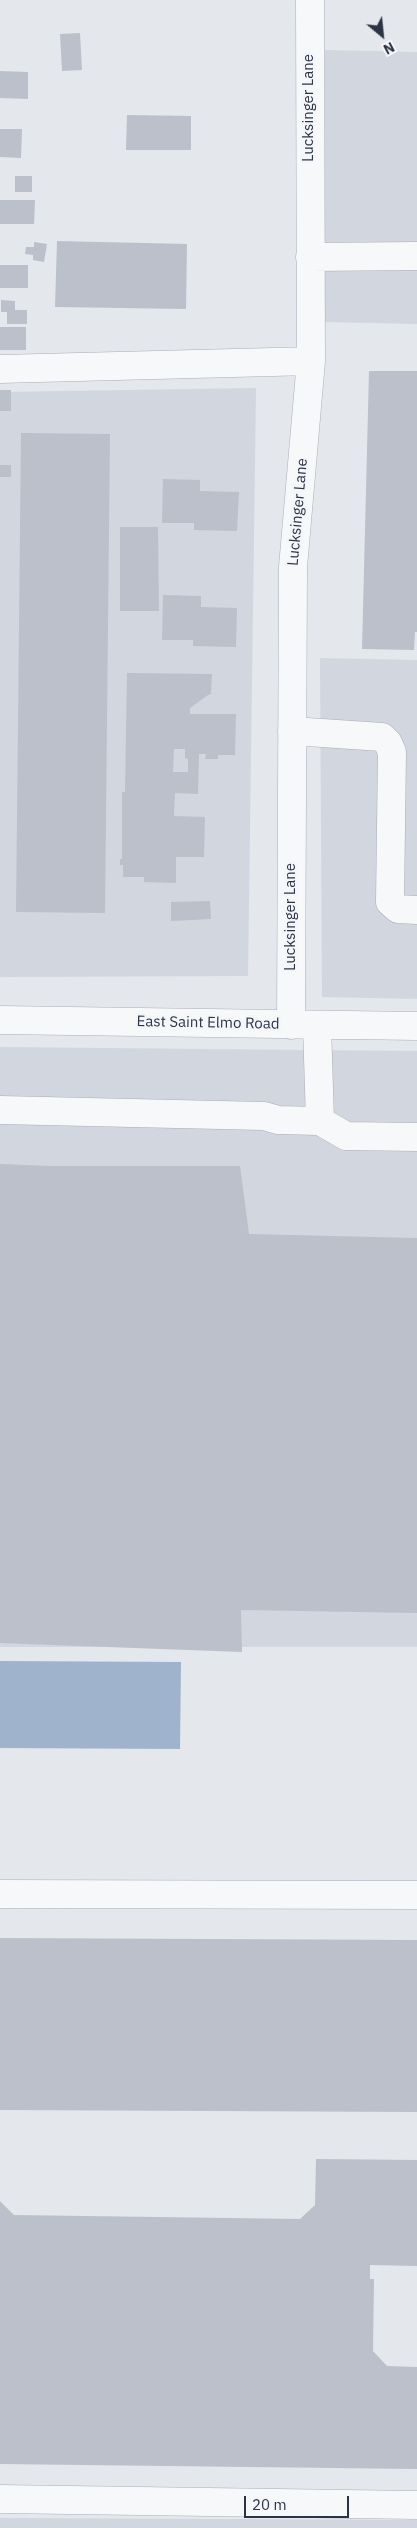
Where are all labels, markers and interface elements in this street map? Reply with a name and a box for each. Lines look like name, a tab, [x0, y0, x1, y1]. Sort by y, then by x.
north arrow	[357, 10, 407, 60]
text: N	[380, 38, 398, 59]
street label: Lucksinger Lane	[300, 54, 318, 162]
street label: Lucksinger Lane	[284, 457, 312, 567]
street label: Lucksinger Lane	[282, 863, 300, 971]
street label: East Saint Elmo Road	[136, 1013, 280, 1033]
scale bar	[247, 2486, 352, 2518]
text: 20 m	[252, 2495, 287, 2514]

